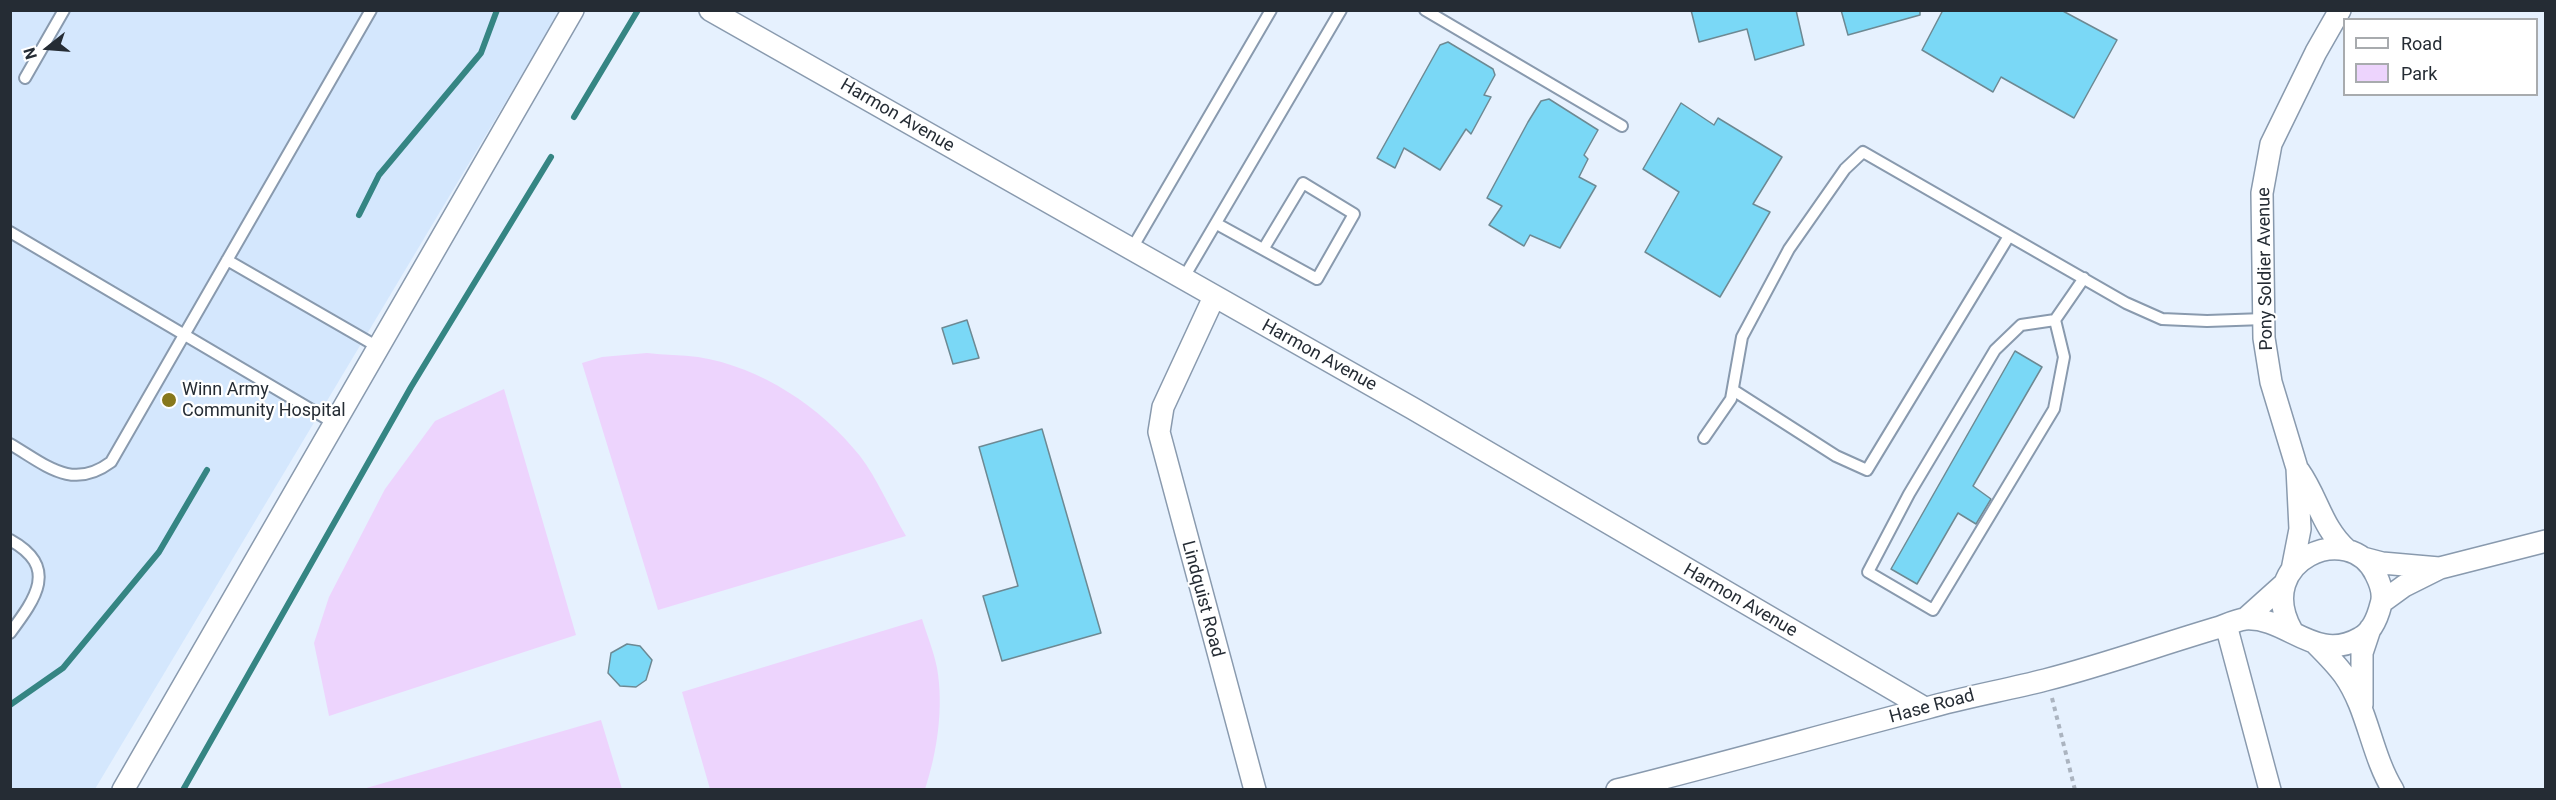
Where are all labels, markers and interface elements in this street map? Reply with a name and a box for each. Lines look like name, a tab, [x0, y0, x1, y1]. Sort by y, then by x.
north arrow	[18, 18, 78, 78]
legend	[2343, 18, 2538, 96]
text: Road	[2401, 33, 2442, 54]
text: N	[20, 45, 41, 62]
text: Park	[2401, 63, 2437, 84]
street label: Harmon Avenue	[836, 75, 958, 157]
street label: Pony Soldier Avenue	[2254, 187, 2278, 351]
street label: Harmon Avenue	[1258, 316, 1380, 396]
place label: Winn Army Community Hospital	[182, 379, 346, 422]
marker: Winn Army Community Hospital	[160, 391, 178, 409]
street label: Lindquist Road	[1176, 538, 1228, 660]
street label: Harmon Avenue	[1679, 560, 1801, 642]
street label: Hase Road	[1887, 685, 1977, 729]

